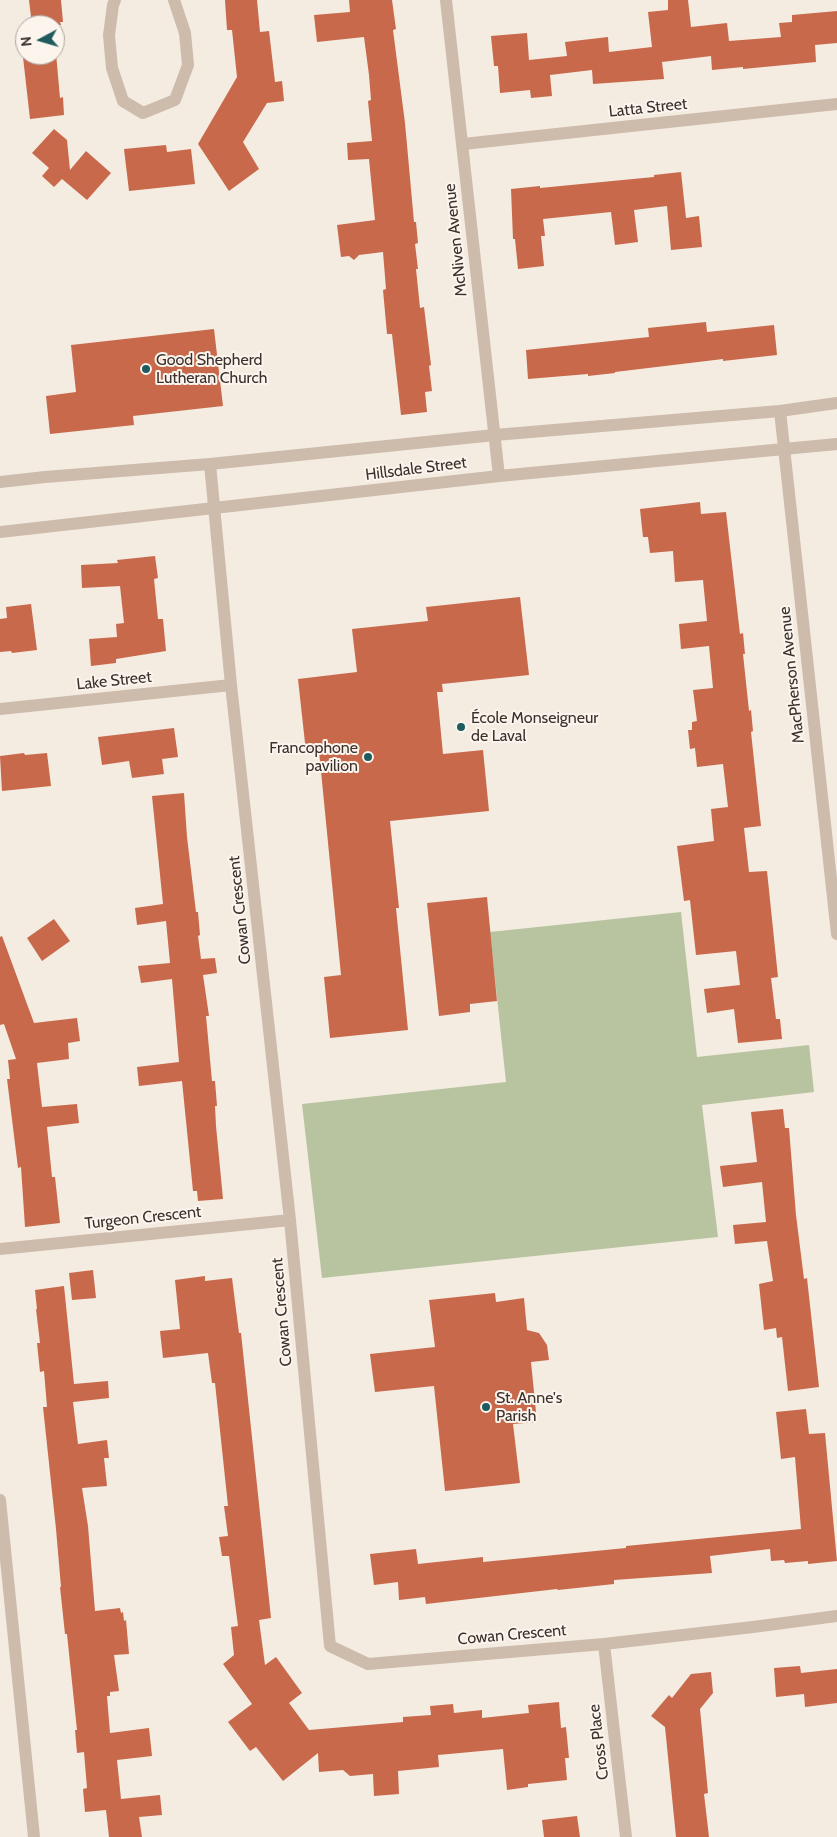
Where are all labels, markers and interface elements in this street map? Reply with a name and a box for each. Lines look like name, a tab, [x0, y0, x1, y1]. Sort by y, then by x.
north arrow	[15, 15, 65, 65]
text: N	[17, 36, 36, 47]
street label: Latta Street	[608, 94, 688, 122]
street label: McNiven Avenue	[441, 182, 471, 298]
place label: Good Shepherd Lutheran Church	[156, 350, 267, 388]
marker: Good Shepherd Lutheran Church	[140, 363, 152, 375]
street label: Hillsdale Street	[364, 453, 468, 485]
street label: MacPherson Avenue	[775, 606, 809, 744]
street label: Lake Street	[75, 668, 153, 694]
place label: École Monseigneur de Laval	[471, 708, 598, 746]
marker: École Monseigneur de Laval	[455, 721, 467, 733]
place label: Francophone pavilion	[269, 738, 358, 776]
marker: Francophone pavilion	[362, 751, 374, 763]
street label: Cowan Crescent	[225, 855, 255, 965]
street label: Turgeon Crescent	[84, 1202, 202, 1234]
street label: Cowan Crescent	[268, 1257, 296, 1367]
place label: St. Anne's Parish	[496, 1388, 562, 1426]
marker: St. Anne's Parish	[480, 1401, 492, 1413]
street label: Cowan Crescent	[457, 1621, 567, 1649]
street label: Cross Place	[585, 1703, 613, 1781]

